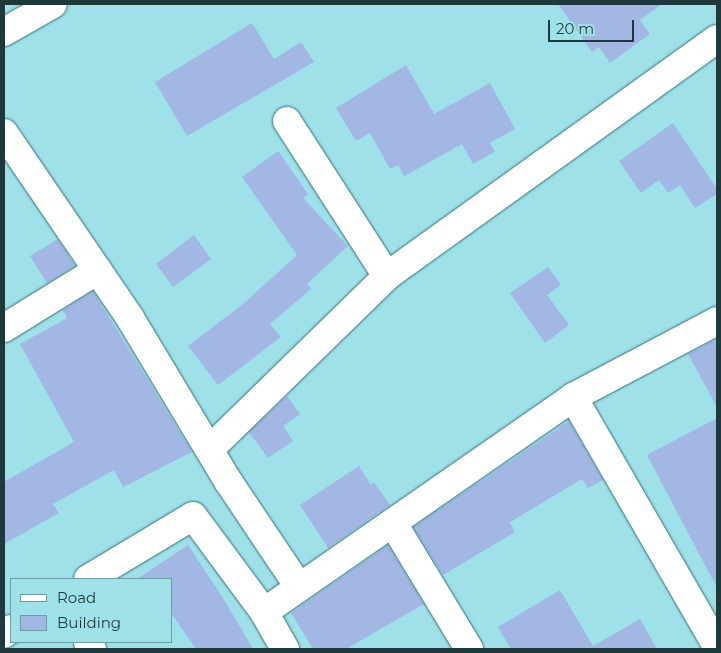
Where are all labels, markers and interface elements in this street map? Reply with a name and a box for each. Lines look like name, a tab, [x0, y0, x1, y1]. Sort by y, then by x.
scale bar	[551, 10, 637, 42]
text: 20 m	[556, 19, 594, 38]
legend	[10, 578, 172, 643]
text: Road	[57, 588, 96, 607]
text: Building	[57, 613, 121, 632]

